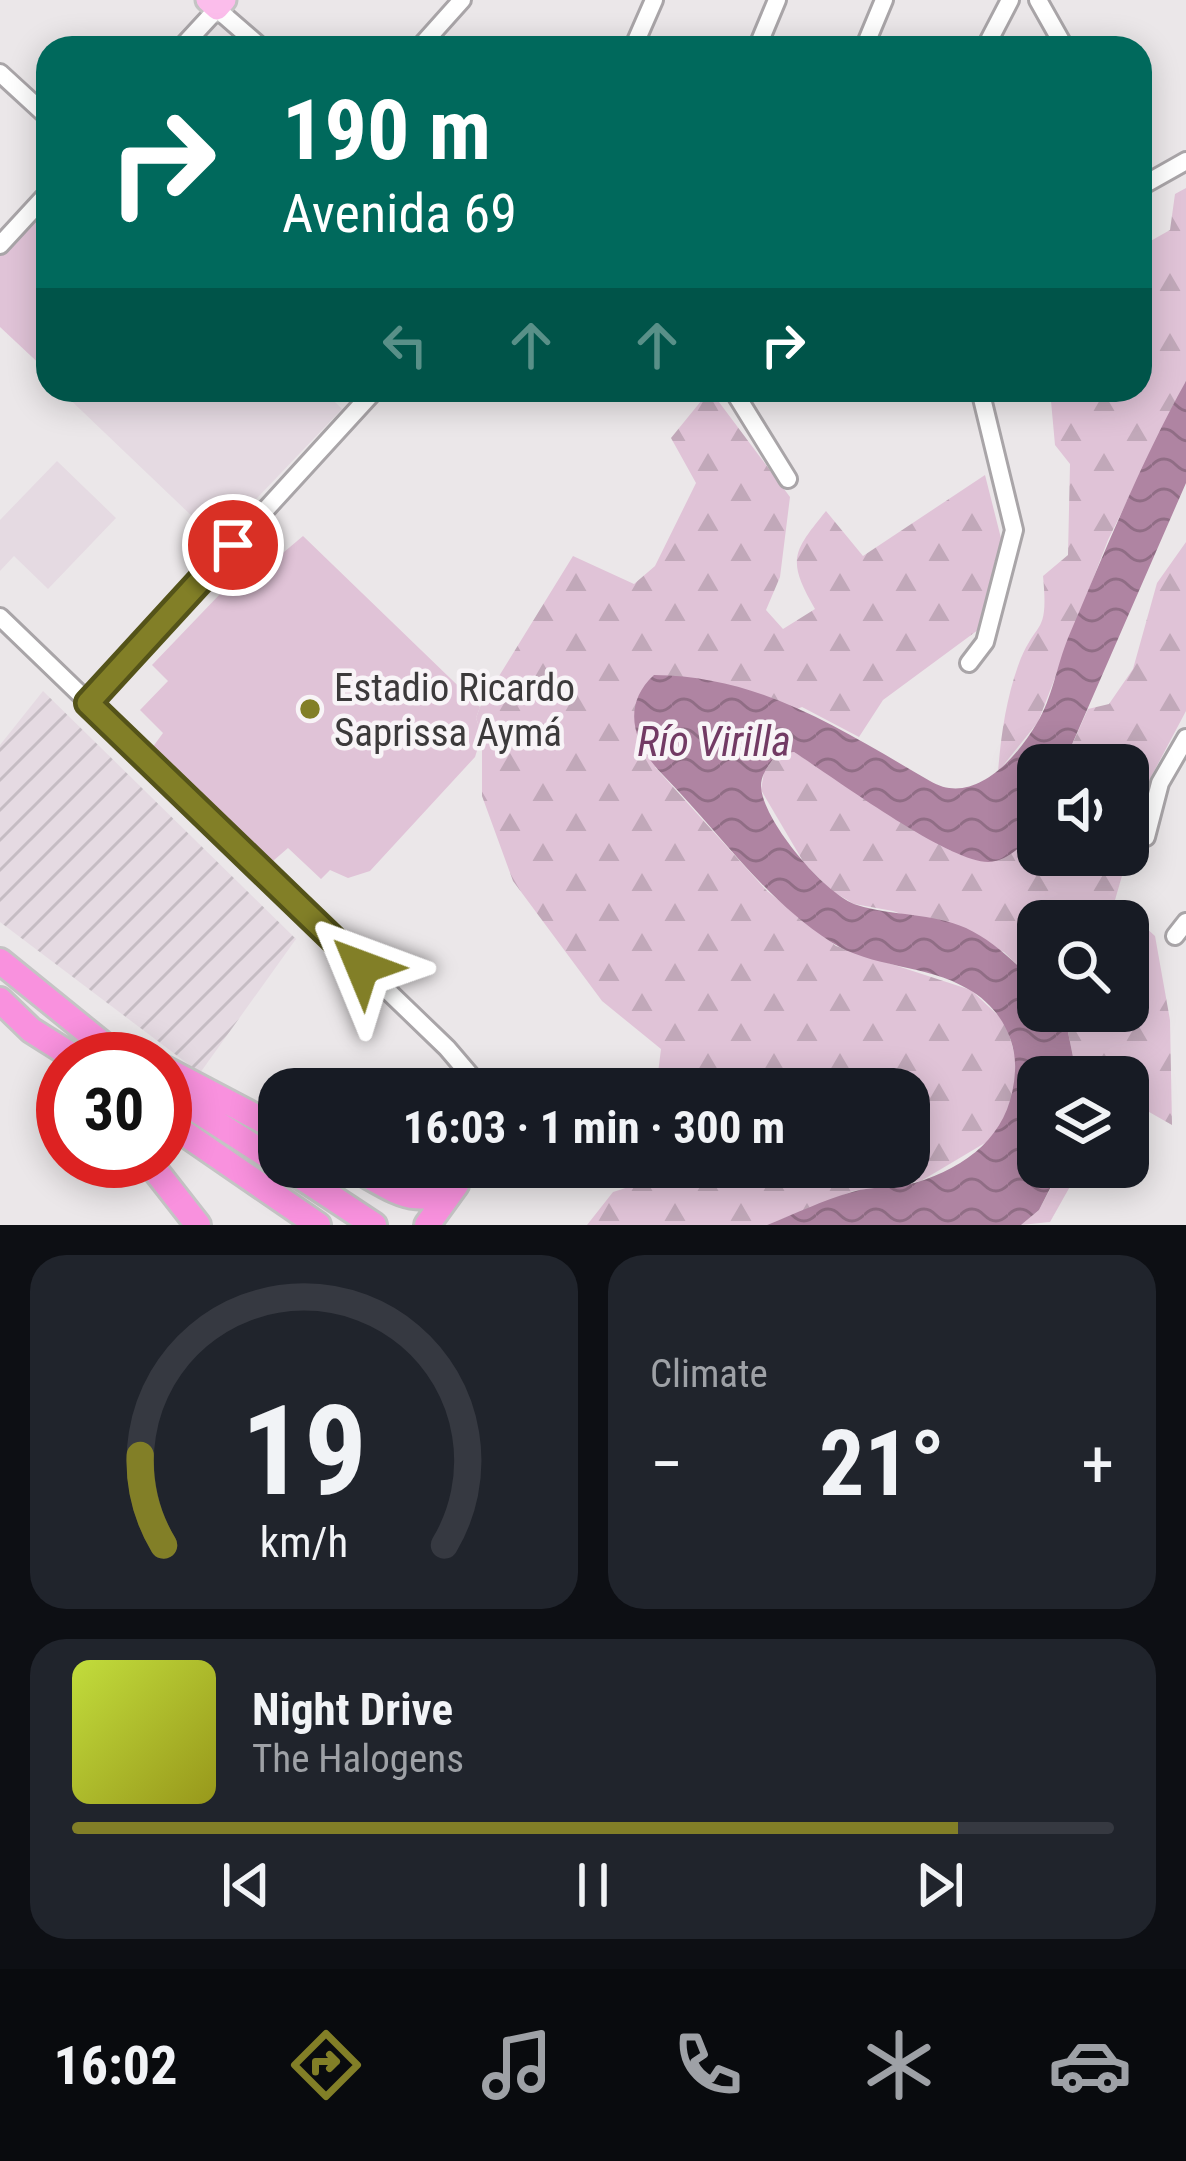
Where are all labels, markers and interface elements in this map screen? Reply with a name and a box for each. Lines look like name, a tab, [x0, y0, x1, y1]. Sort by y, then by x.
text: 190 m	[282, 81, 491, 180]
icon: right	[84, 84, 240, 240]
text: Avenida 69	[282, 182, 517, 245]
icon: left	[372, 312, 438, 378]
icon: ahead	[498, 312, 564, 378]
icon: ahead	[624, 312, 690, 378]
icon: right	[750, 312, 816, 378]
pin	[182, 494, 284, 596]
icon: arrive	[200, 512, 266, 578]
place label: Estadio Ricardo Saprissa Aymá	[334, 665, 575, 756]
marker: Estadio Ricardo Saprissa Aymá	[297, 696, 323, 722]
water label: Río Virilla	[637, 717, 791, 766]
map controls	[1017, 744, 1149, 1188]
button: sound	[1017, 744, 1149, 876]
button: search	[1017, 900, 1149, 1032]
position arrow	[299, 904, 425, 1030]
speed limit sign: 30	[36, 1032, 192, 1188]
button: layers	[1017, 1056, 1149, 1188]
text: 16:03 · 1 min · 300 m	[403, 1101, 785, 1154]
text: Climate	[650, 1351, 768, 1397]
text: 19	[241, 1378, 367, 1524]
text: 21°	[819, 1412, 945, 1517]
text: −	[650, 1426, 683, 1503]
text: +	[1081, 1426, 1114, 1503]
text: km/h	[260, 1517, 348, 1567]
text: Night Drive	[252, 1683, 453, 1736]
text: The Halogens	[252, 1736, 464, 1782]
icon: previous	[213, 1852, 279, 1918]
icon: pause	[560, 1852, 626, 1918]
icon: next	[907, 1852, 973, 1918]
icon: directions	[284, 2023, 368, 2107]
icon: music	[475, 2023, 559, 2107]
icon: phone	[666, 2023, 750, 2107]
icon: climate	[857, 2023, 941, 2107]
icon: car	[1048, 2023, 1132, 2107]
text: 16:02	[54, 2034, 177, 2097]

